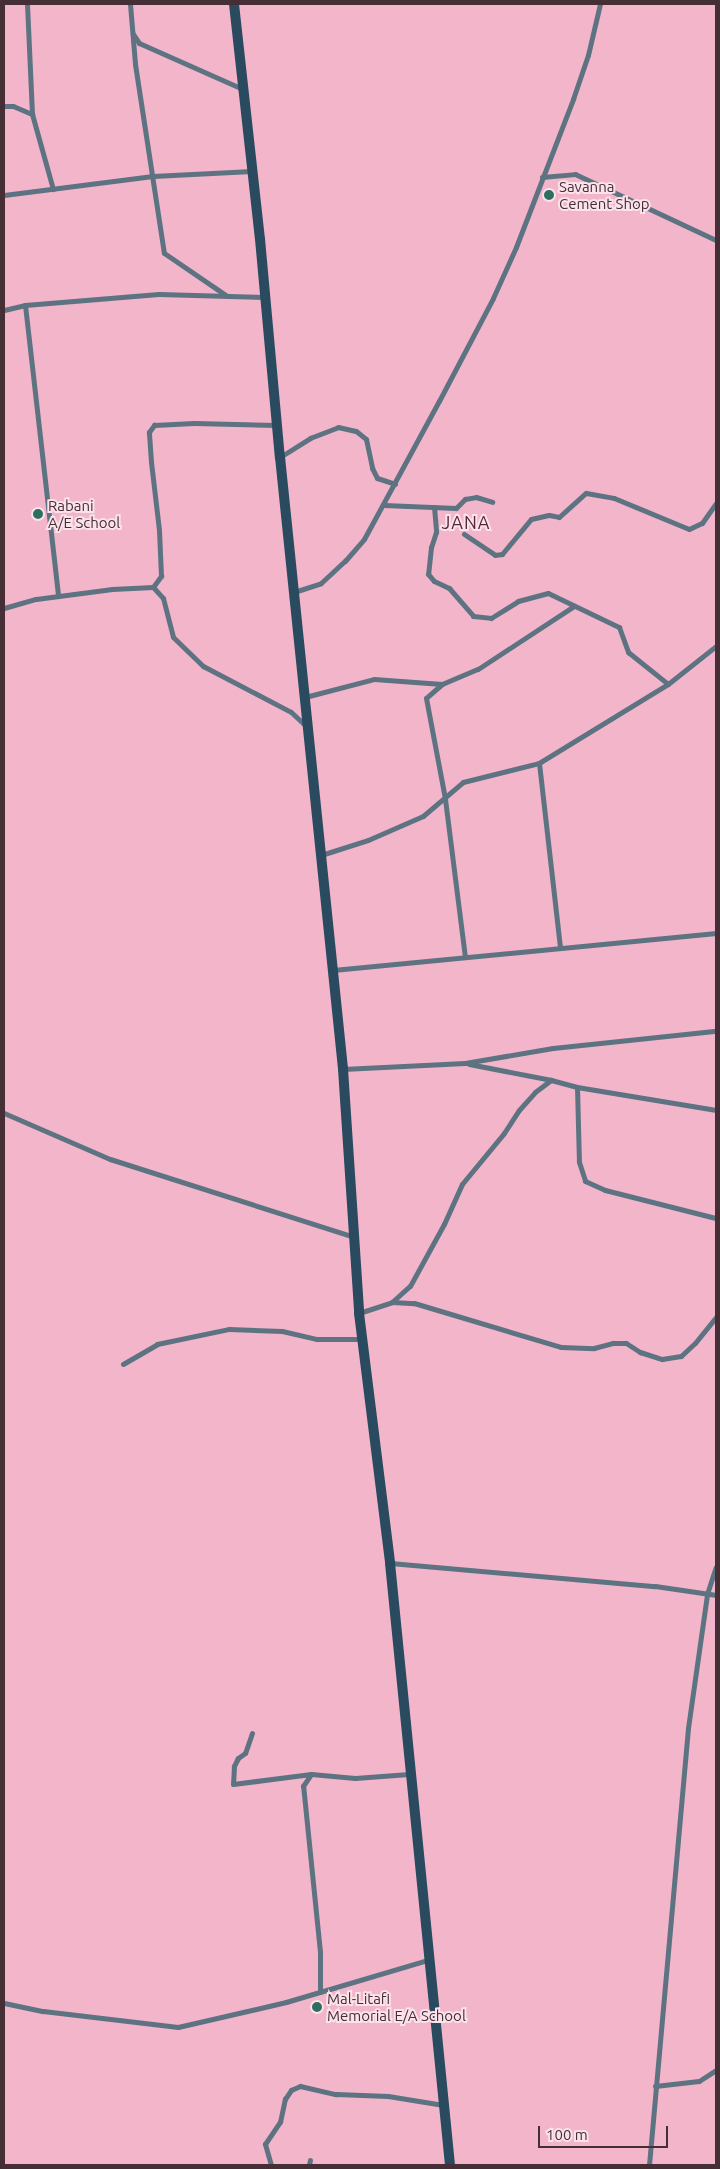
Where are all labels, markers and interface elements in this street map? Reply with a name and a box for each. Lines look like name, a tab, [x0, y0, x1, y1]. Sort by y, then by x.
place label: Savanna Cement Shop	[559, 177, 650, 212]
marker: Savanna Cement Shop	[543, 189, 555, 201]
place label: Rabani A/E School	[48, 496, 120, 531]
marker: Rabani A/E School	[32, 508, 44, 520]
district label: JANA	[441, 511, 491, 533]
place label: Mal-Litafi Memorial E/A School	[327, 1989, 466, 2024]
marker: Mal-Litafi Memorial E/A School	[311, 2001, 323, 2013]
scale bar	[540, 2116, 670, 2148]
text: 100 m	[546, 2126, 588, 2143]

